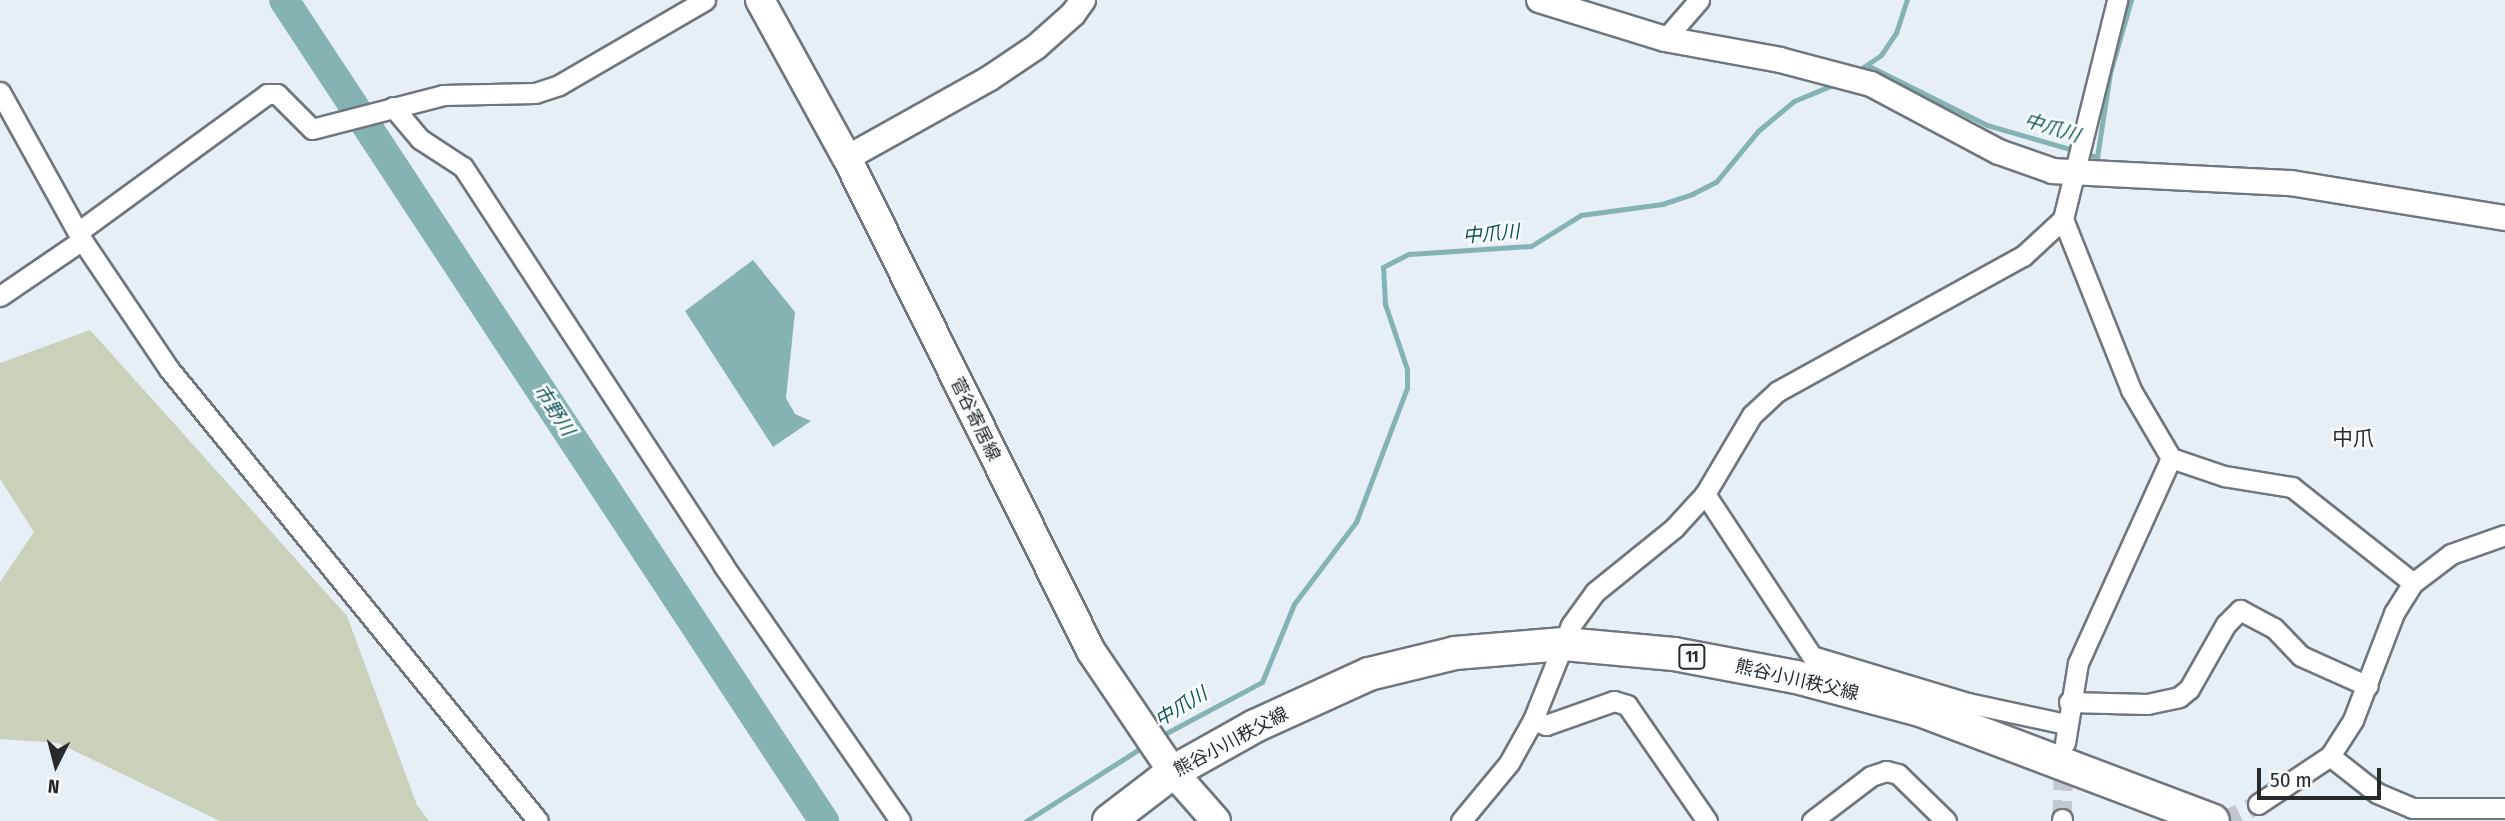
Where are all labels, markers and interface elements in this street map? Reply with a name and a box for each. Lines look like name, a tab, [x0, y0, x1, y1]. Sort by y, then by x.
water label: 中爪川	[2021, 109, 2083, 147]
water label: 中爪川	[1462, 220, 1520, 248]
street label: 菅谷寄居線	[946, 374, 1004, 464]
water label: 市野川	[529, 380, 579, 440]
district label: 中爪	[2332, 425, 2374, 451]
road number: 11	[1678, 644, 1706, 670]
street label: 熊谷小川秩父線	[1733, 655, 1861, 705]
water label: 中爪川	[1151, 683, 1211, 731]
street label: 熊谷小川秩父線	[1170, 703, 1292, 781]
north arrow	[21, 730, 91, 800]
scale bar	[2260, 754, 2384, 798]
text: 50 m	[2270, 767, 2312, 793]
text: N	[47, 774, 61, 798]

